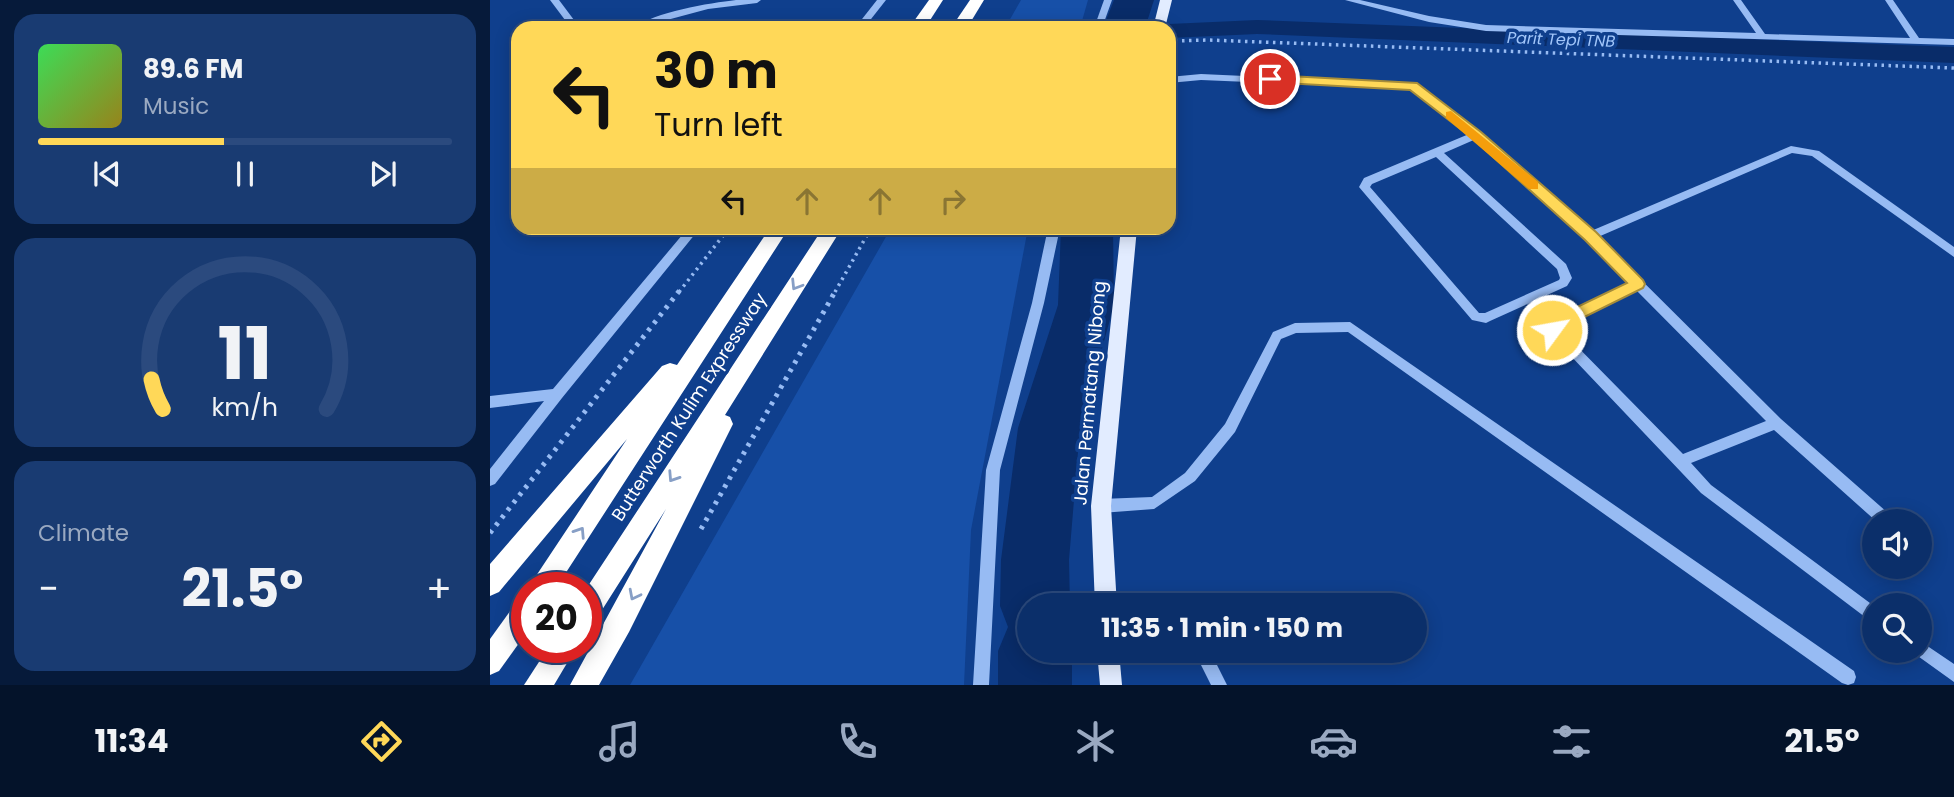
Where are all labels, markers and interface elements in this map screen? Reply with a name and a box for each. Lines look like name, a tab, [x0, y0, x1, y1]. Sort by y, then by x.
water label: Parit Tepi TNB	[1506, 26, 1616, 53]
text: 30 m	[654, 37, 778, 105]
icon: left	[539, 49, 630, 140]
pin	[1240, 49, 1300, 109]
text: 89.6 FM	[143, 51, 243, 87]
icon: arrive	[1251, 60, 1289, 98]
text: Music	[143, 90, 209, 122]
text: Turn left	[654, 102, 783, 147]
icon: previous	[88, 155, 126, 193]
icon: pause	[226, 155, 264, 193]
icon: next	[364, 155, 402, 193]
icon: left	[715, 182, 753, 220]
icon: ahead	[788, 182, 826, 220]
icon: ahead	[861, 182, 899, 220]
icon: right	[934, 182, 972, 220]
one-way arrow	[792, 277, 805, 290]
street label: Jalan Permatang Nibong	[1067, 280, 1112, 506]
street label: Butterworth Kulim Expressway	[605, 288, 772, 526]
position arrow	[1515, 293, 1589, 367]
text: 11	[218, 303, 272, 404]
text: km/h	[212, 389, 278, 424]
one-way arrow	[669, 469, 682, 482]
map controls	[1862, 509, 1932, 663]
button: sound	[1862, 509, 1932, 579]
text: Climate	[38, 517, 129, 549]
one-way arrow	[572, 526, 585, 539]
text: 21.5°	[182, 552, 303, 625]
text: −	[38, 562, 59, 615]
text: +	[426, 562, 452, 615]
speed limit sign: 20	[511, 572, 602, 663]
one-way arrow	[629, 588, 643, 601]
button: search	[1862, 593, 1932, 663]
text: 11:35 · 1 min · 150 m	[1101, 610, 1343, 646]
icon: directions	[357, 717, 406, 766]
icon: music	[595, 717, 644, 766]
icon: phone	[833, 717, 882, 766]
icon: climate	[1071, 717, 1120, 766]
icon: car	[1309, 717, 1358, 766]
icon: filters	[1547, 717, 1596, 766]
text: 11:34	[94, 718, 169, 763]
text: 21.5°	[1785, 718, 1859, 763]

